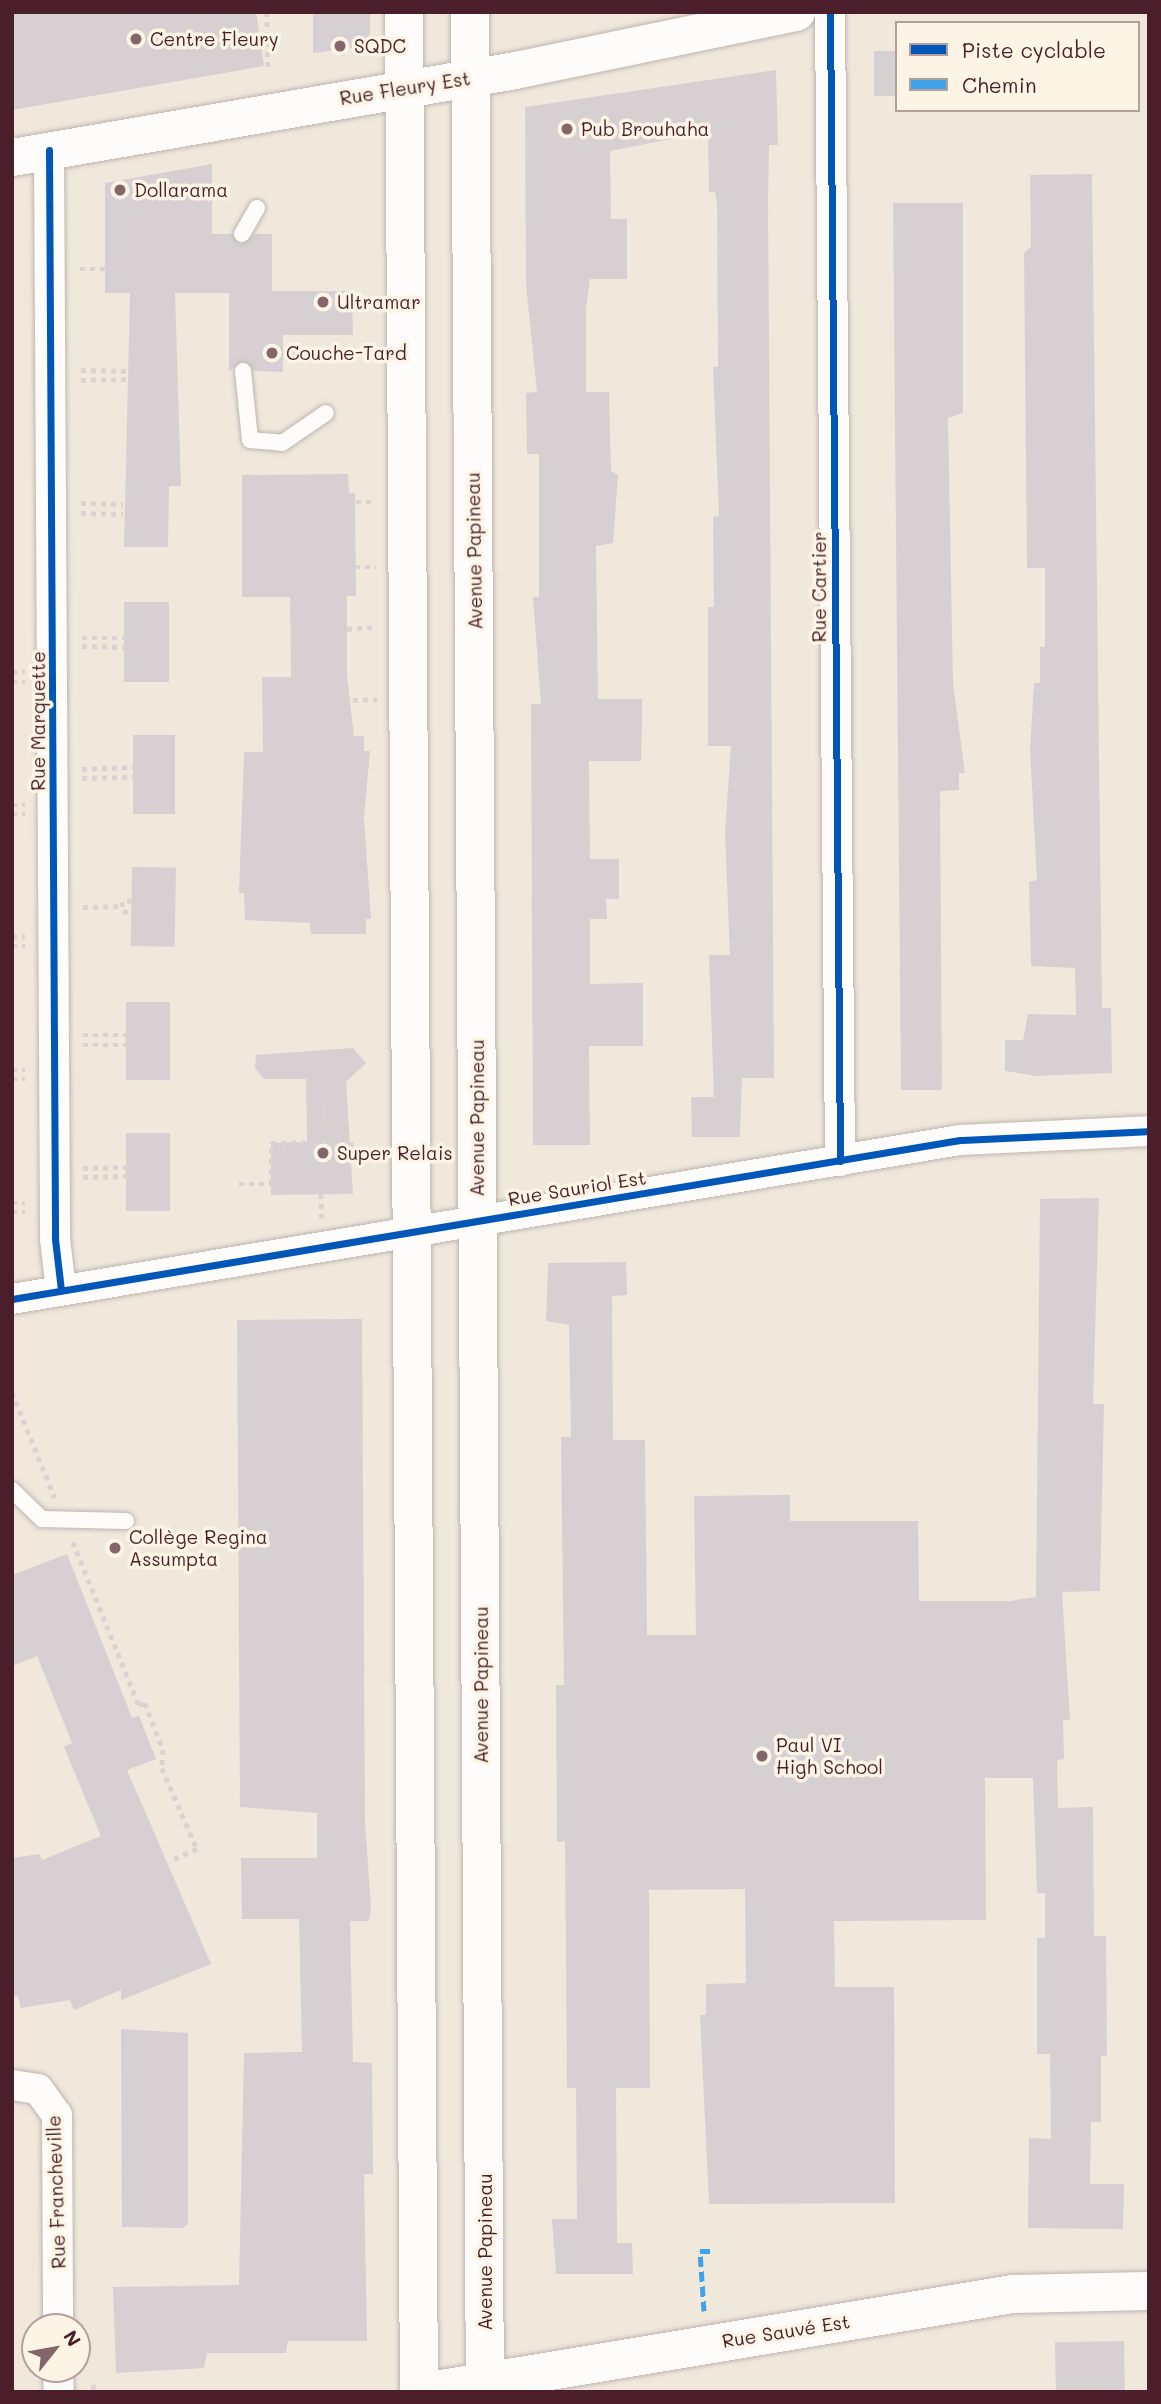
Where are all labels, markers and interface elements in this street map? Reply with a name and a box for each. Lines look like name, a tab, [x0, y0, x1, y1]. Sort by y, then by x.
legend	[895, 21, 1140, 112]
place label: Centre Fleury	[150, 28, 279, 50]
marker: Centre Fleury	[128, 31, 144, 47]
place label: SQDC	[354, 35, 406, 57]
text: Piste cyclable	[962, 36, 1106, 63]
marker: SQDC	[332, 38, 348, 54]
street label: Rue Fleury Est	[338, 66, 472, 110]
text: Chemin	[962, 71, 1037, 98]
place label: Pub Brouhaha	[581, 118, 709, 140]
marker: Pub Brouhaha	[559, 121, 575, 137]
place label: Dollarama	[134, 179, 228, 201]
marker: Dollarama	[112, 182, 128, 198]
place label: Ultramar	[337, 291, 421, 313]
marker: Ultramar	[315, 294, 331, 310]
place label: Couche-Tard	[286, 342, 407, 364]
marker: Couche-Tard	[264, 345, 280, 361]
street label: Avenue Papineau	[461, 472, 487, 630]
street label: Rue Cartier	[808, 532, 830, 642]
street label: Rue Marquette	[27, 651, 49, 791]
street label: Avenue Papineau	[466, 1039, 488, 1197]
place label: Super Relais	[337, 1142, 453, 1164]
marker: Super Relais	[315, 1145, 331, 1161]
street label: Rue Sauriol Est	[506, 1166, 648, 1210]
place label: Collège Regina Assumpta	[129, 1526, 268, 1570]
marker: Collège Regina Assumpta	[107, 1540, 123, 1556]
street label: Avenue Papineau	[470, 1606, 492, 1764]
place label: Paul VI High School	[776, 1734, 883, 1778]
marker: Paul VI High School	[754, 1748, 770, 1764]
street label: Rue Francheville	[42, 2115, 70, 2269]
street label: Avenue Papineau	[474, 2173, 496, 2331]
street label: Rue Sauvé Est	[720, 2310, 852, 2352]
north arrow	[21, 2313, 91, 2383]
text: N	[58, 2325, 87, 2351]

